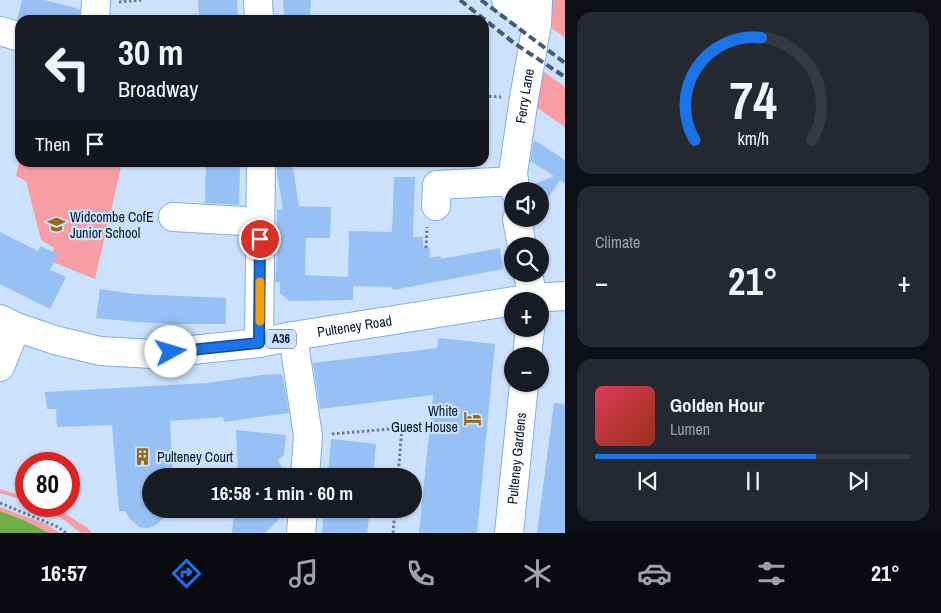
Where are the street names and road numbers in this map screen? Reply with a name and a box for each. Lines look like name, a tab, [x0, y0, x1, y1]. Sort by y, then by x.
street label: Ferry Lane	[511, 67, 538, 124]
street label: Pulteney Road	[316, 311, 393, 341]
road number: A36	[266, 329, 296, 348]
street label: Pulteney Gardens	[503, 411, 530, 505]

